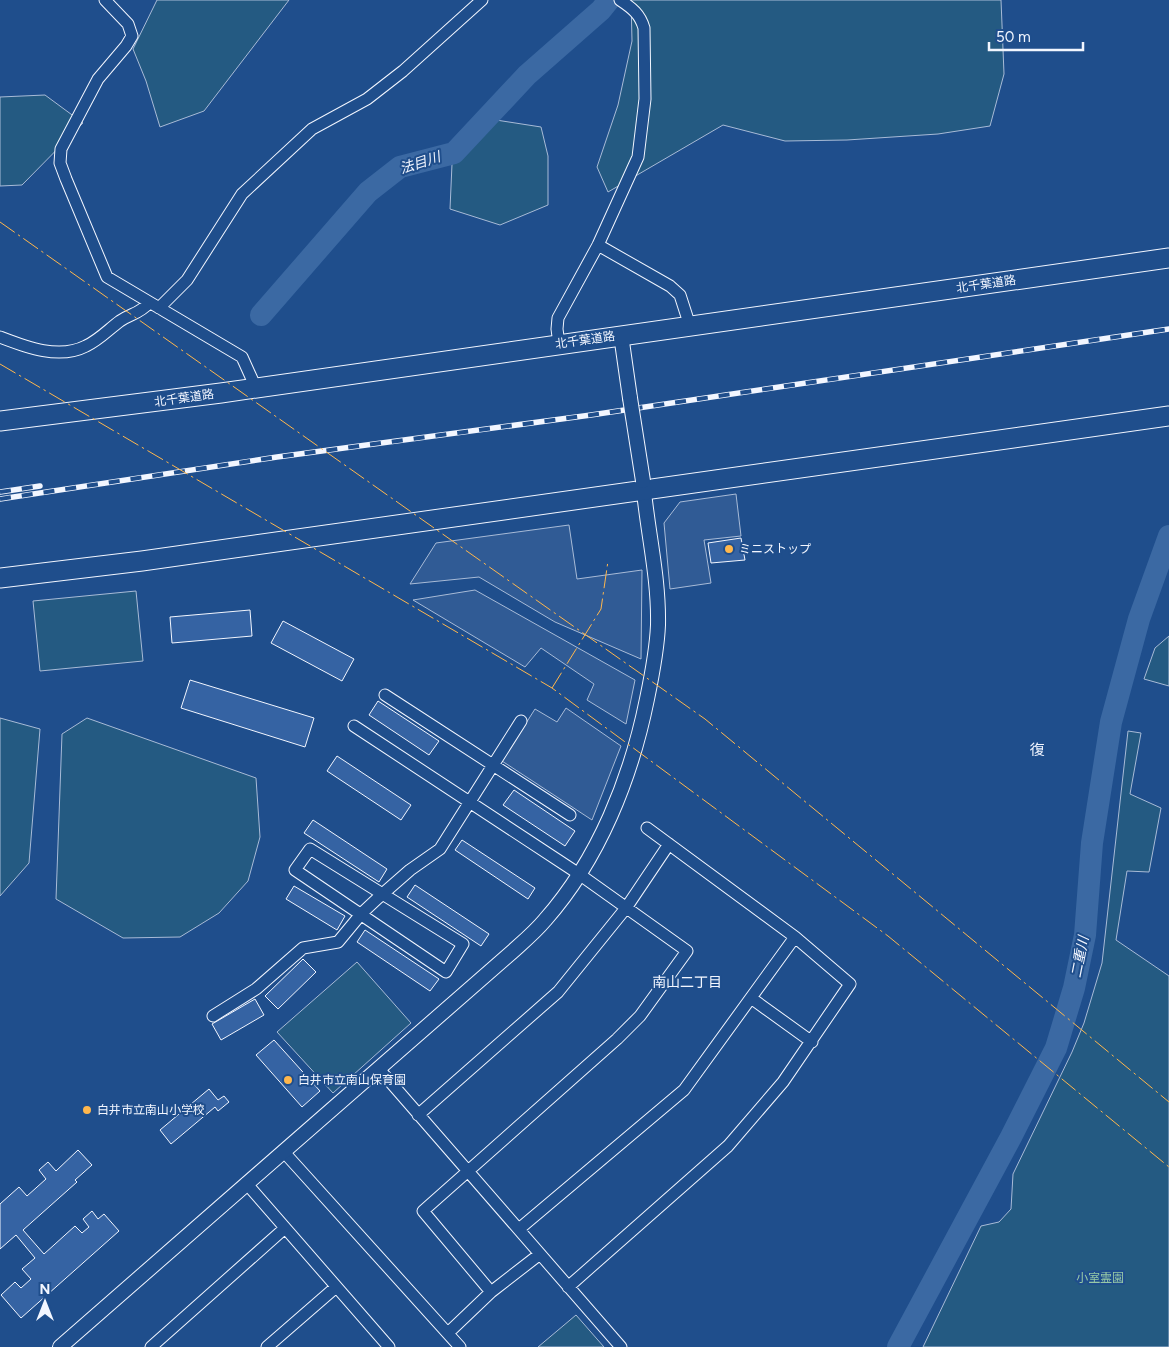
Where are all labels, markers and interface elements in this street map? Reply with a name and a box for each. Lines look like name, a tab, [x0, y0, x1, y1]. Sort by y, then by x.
scale bar	[989, 20, 1083, 52]
text: 50 m	[996, 28, 1031, 46]
water label: 法目川	[397, 148, 445, 178]
street label: 北千葉道路	[955, 273, 1017, 295]
street label: 北千葉道路	[554, 329, 616, 351]
street label: 北千葉道路	[153, 387, 215, 409]
place label: ミニストップ	[739, 542, 811, 556]
marker: ミニストップ	[723, 543, 735, 555]
district label: 復	[1029, 741, 1045, 759]
water label: 二重川	[1068, 933, 1093, 979]
district label: 南山二丁目	[652, 974, 722, 991]
place label: 白井市立南山保育園	[298, 1073, 406, 1087]
marker: 白井市立南山保育園	[282, 1074, 294, 1086]
place label: 白井市立南山小学校	[97, 1103, 205, 1117]
marker: 白井市立南山小学校	[81, 1104, 93, 1116]
park label: 小室霊園	[1076, 1271, 1124, 1285]
north arrow	[20, 1277, 70, 1327]
text: N	[40, 1281, 50, 1298]

